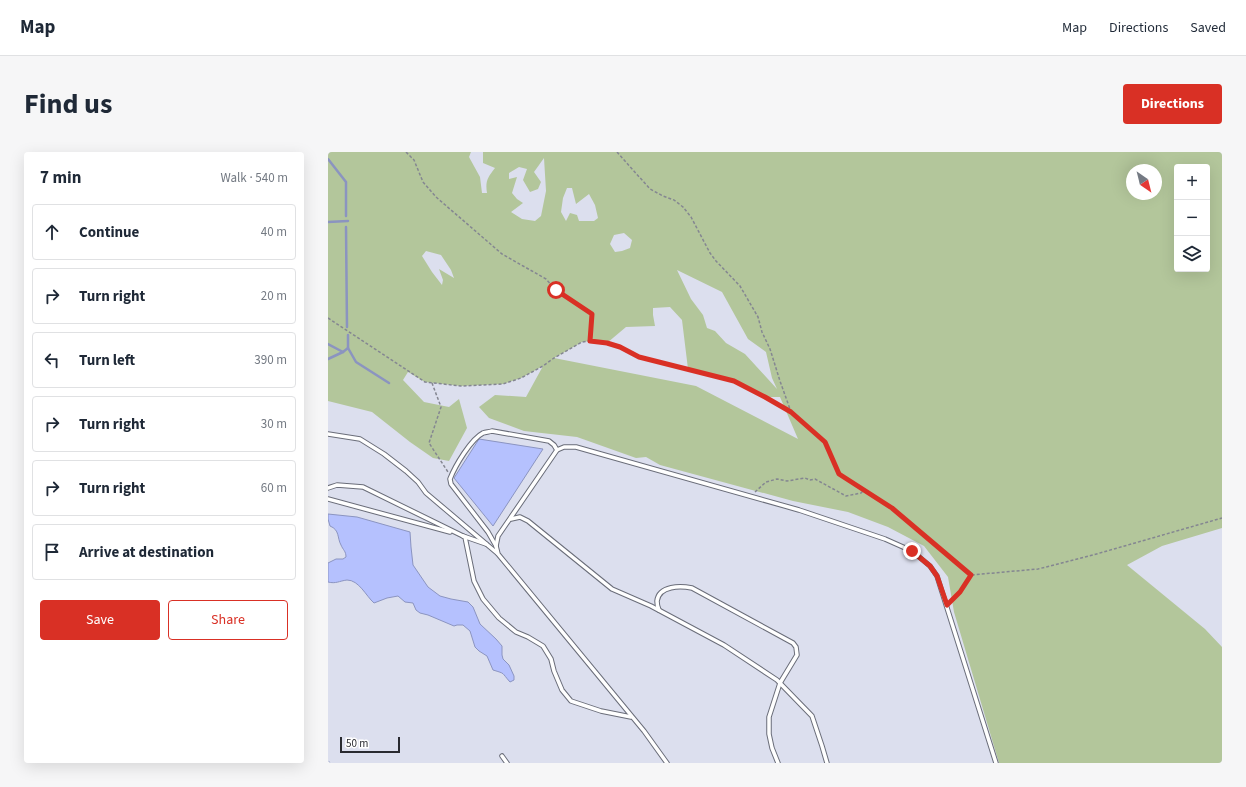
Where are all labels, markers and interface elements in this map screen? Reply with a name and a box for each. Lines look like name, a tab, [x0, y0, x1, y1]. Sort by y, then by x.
text: Map	[20, 14, 55, 41]
text: Map	[1062, 18, 1087, 38]
text: Directions	[1109, 18, 1168, 38]
text: Saved	[1190, 18, 1226, 38]
text: Find us	[24, 84, 112, 124]
button: Directions	[1123, 84, 1222, 124]
north arrow	[1126, 164, 1162, 200]
map controls	[1174, 164, 1210, 272]
button: +	[1174, 164, 1210, 200]
text: 7 min	[40, 166, 81, 190]
text: Walk · 540 m	[220, 169, 288, 187]
button: −	[1174, 200, 1210, 236]
icon: ahead	[41, 221, 63, 243]
text: Continue	[79, 222, 139, 243]
text: 40 m	[261, 223, 287, 241]
button: layers	[1174, 236, 1210, 272]
route start	[547, 281, 565, 299]
icon: right	[41, 285, 63, 307]
text: Turn right	[79, 286, 145, 307]
text: 20 m	[261, 287, 287, 305]
icon: left	[41, 349, 63, 371]
text: Turn left	[79, 350, 135, 371]
text: 390 m	[254, 351, 287, 369]
icon: right	[41, 413, 63, 435]
text: Turn right	[79, 414, 145, 435]
text: 30 m	[261, 415, 287, 433]
icon: right	[41, 477, 63, 499]
text: Turn right	[79, 478, 145, 499]
text: 60 m	[261, 479, 287, 497]
icon: arrive	[41, 541, 63, 563]
text: Arrive at destination	[79, 542, 214, 563]
route end	[903, 542, 921, 560]
button: Save	[40, 600, 160, 640]
button: Share	[168, 600, 288, 640]
scale bar	[340, 735, 400, 754]
text: 50 m	[346, 736, 368, 751]

